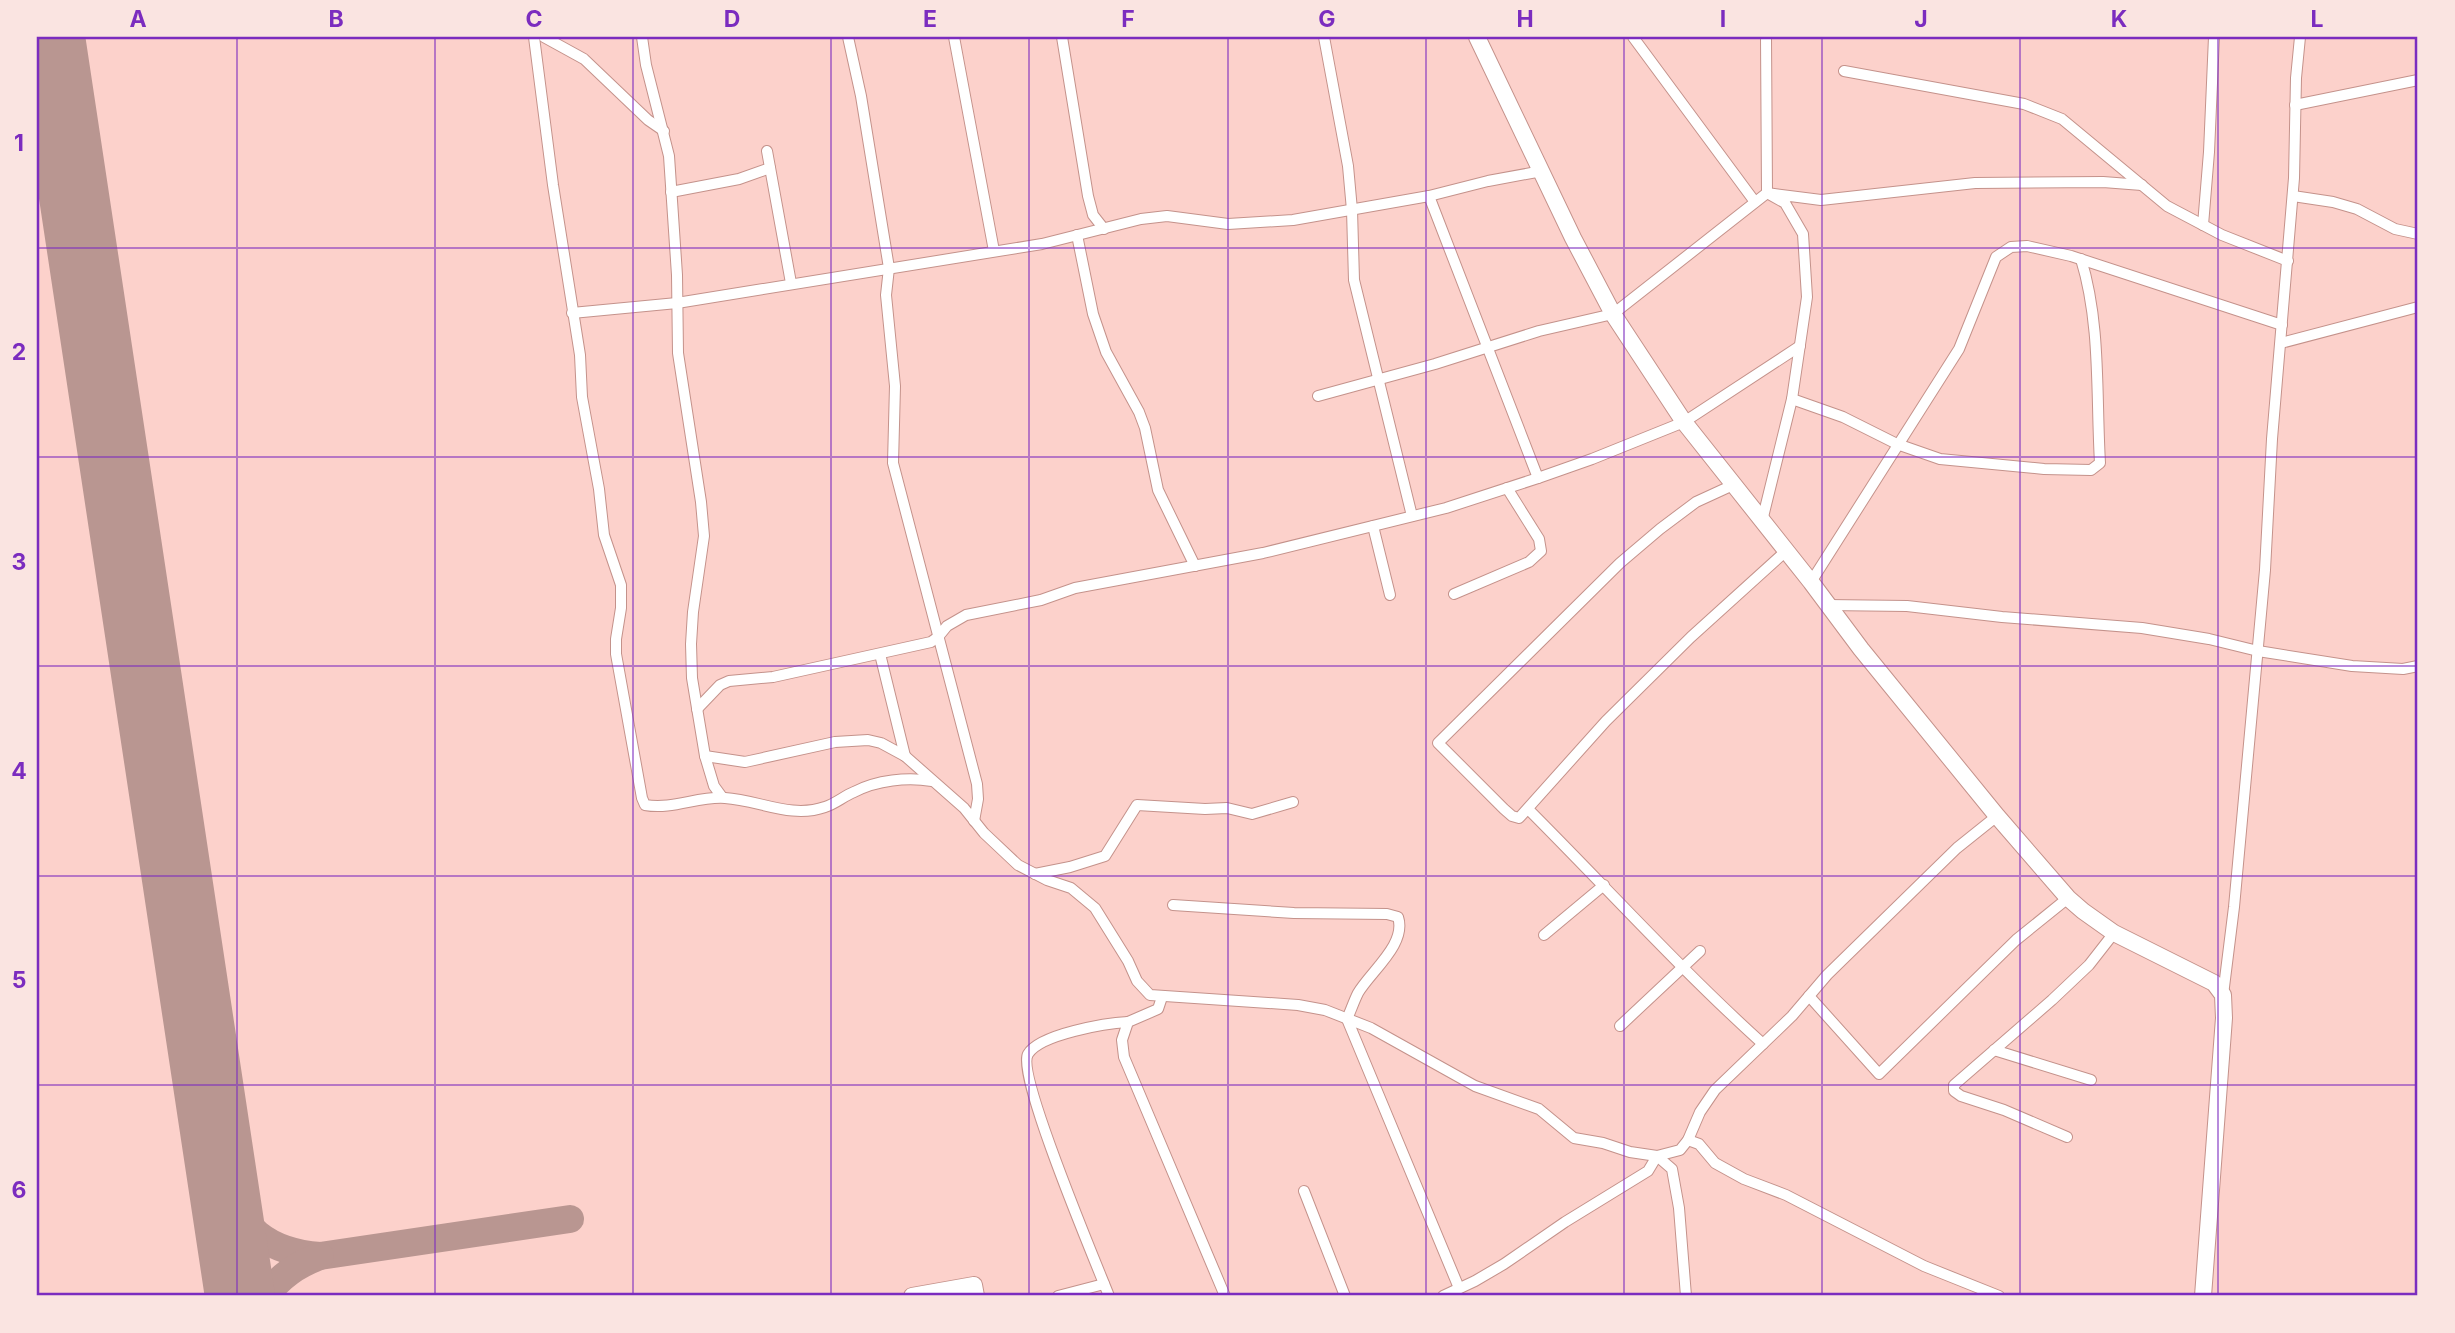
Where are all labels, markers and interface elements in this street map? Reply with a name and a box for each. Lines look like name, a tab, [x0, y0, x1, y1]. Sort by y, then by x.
text: A	[129, 5, 147, 33]
text: B	[328, 5, 344, 33]
text: C	[525, 5, 543, 33]
text: D	[724, 5, 740, 33]
text: E	[923, 5, 937, 33]
text: F	[1121, 5, 1135, 33]
text: G	[1318, 5, 1336, 33]
text: H	[1516, 5, 1534, 33]
text: I	[1720, 5, 1726, 33]
text: J	[1914, 5, 1928, 33]
text: K	[2111, 5, 2127, 33]
text: L	[2310, 5, 2324, 33]
text: 1	[14, 129, 24, 157]
text: 2	[12, 338, 26, 366]
text: 3	[12, 548, 26, 576]
text: 4	[11, 757, 27, 785]
text: 5	[12, 966, 26, 994]
text: 6	[12, 1176, 26, 1204]

